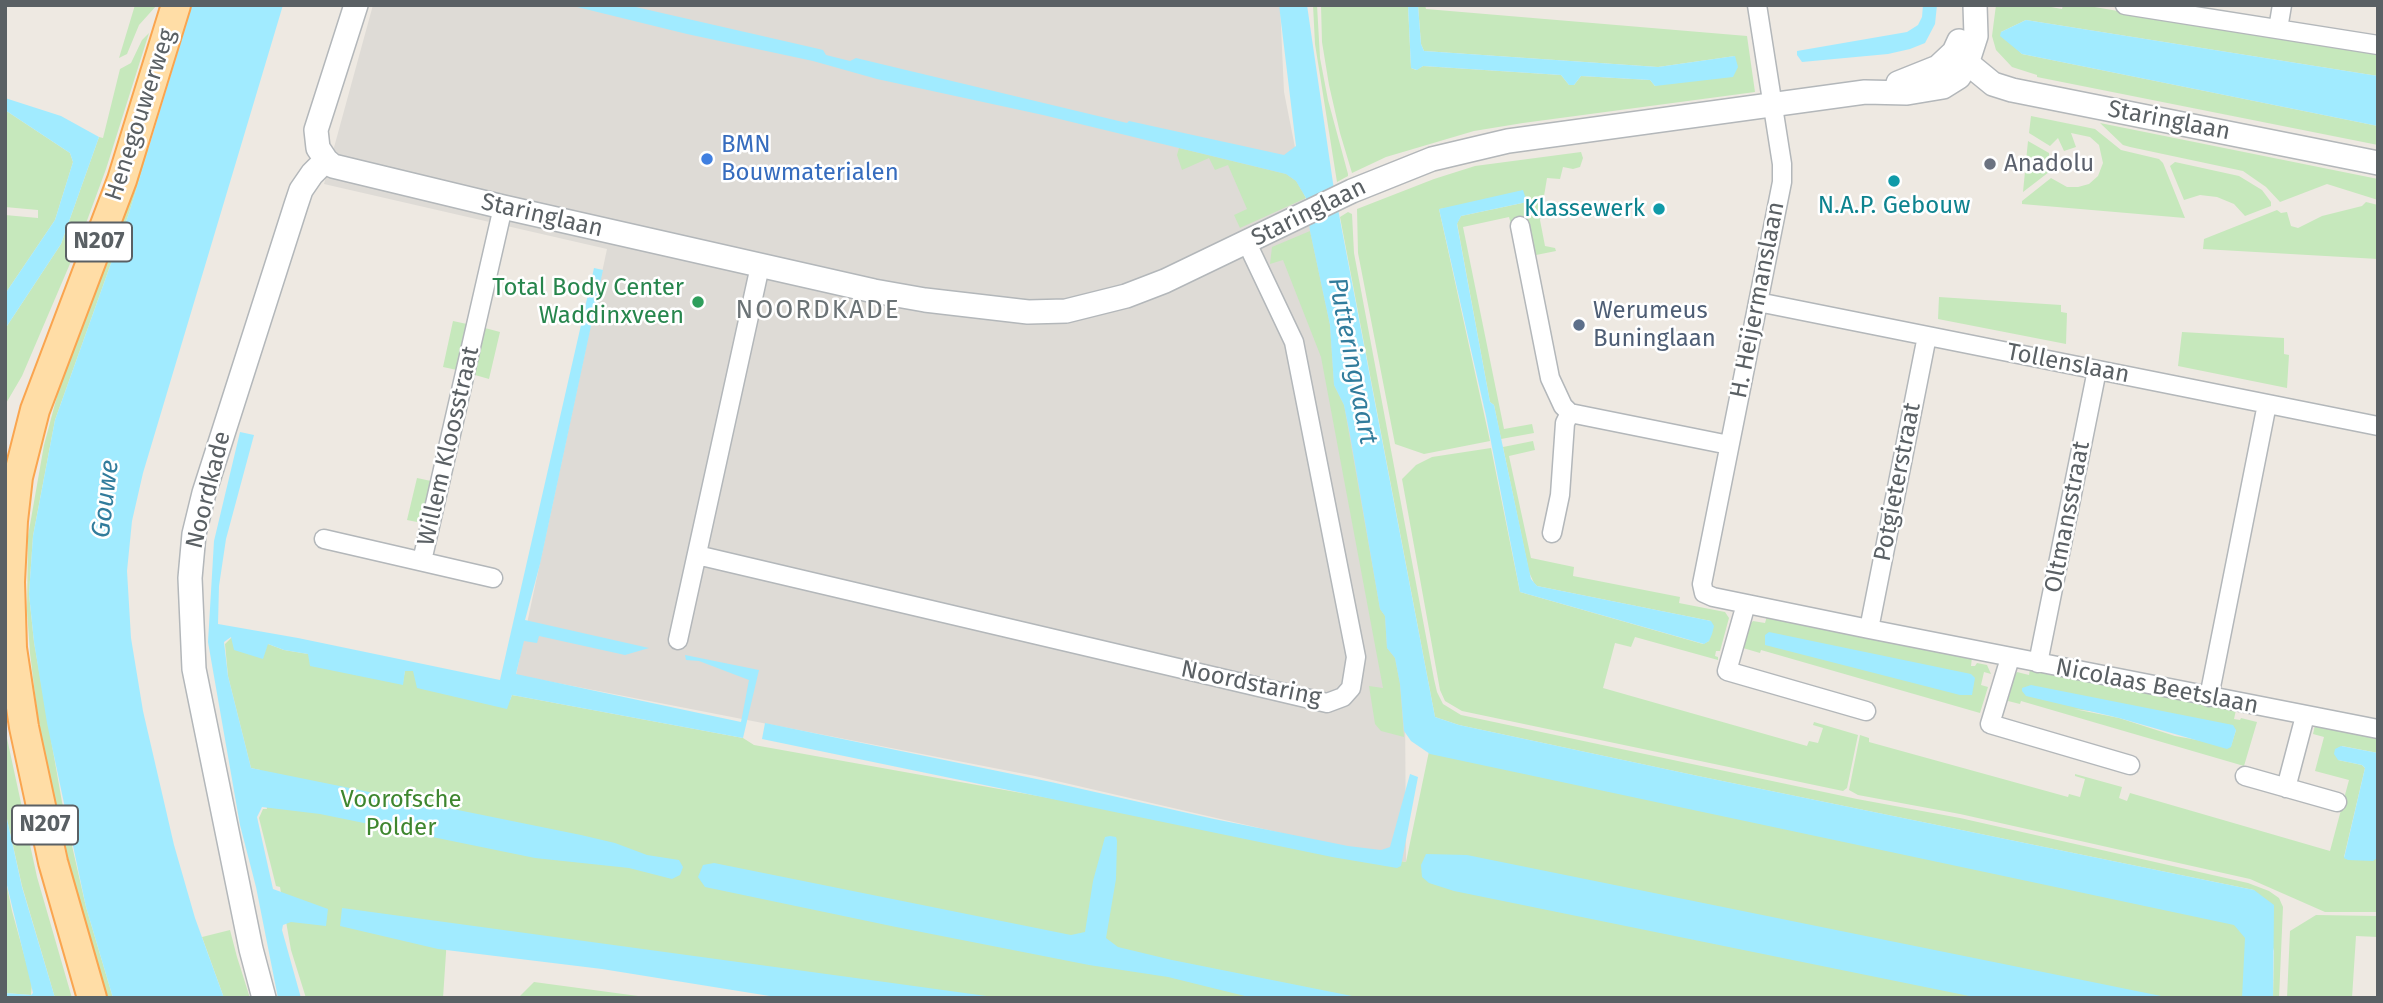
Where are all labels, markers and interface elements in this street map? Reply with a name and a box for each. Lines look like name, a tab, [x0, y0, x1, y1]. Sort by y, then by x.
street label: Henegouwerweg	[100, 25, 182, 205]
street label: Staringlaan	[2105, 95, 2233, 147]
place label: BMN Bouwmaterialen	[721, 131, 899, 187]
place label: Anadolu	[2004, 150, 2094, 178]
marker: BMN Bouwmaterialen	[699, 151, 715, 167]
marker: Anadolu	[1982, 156, 1998, 172]
street label: Staringlaan	[1247, 173, 1371, 253]
marker: N.A.P. Gebouw	[1886, 173, 1902, 189]
street label: Staringlaan	[478, 188, 606, 244]
place label: N.A.P. Gebouw	[1818, 192, 1970, 220]
place label: Klassewerk	[1524, 195, 1645, 223]
street label: H. Heijermanslaan	[1725, 199, 1791, 401]
marker: Klassewerk	[1651, 201, 1667, 217]
road number: N207	[66, 222, 132, 262]
place label: Total Body Center Waddinxveen	[492, 274, 684, 330]
water label: Putteringvaart	[1321, 275, 1383, 447]
marker: Total Body Center Waddinxveen	[690, 294, 706, 310]
district label: NOORDKADE	[737, 295, 899, 327]
place label: Werumeus Buninglaan	[1593, 297, 1716, 353]
marker: Werumeus Buninglaan	[1571, 317, 1587, 333]
street label: Tollenslaan	[2004, 338, 2132, 390]
street label: Willem Kloosstraat	[412, 344, 486, 548]
street label: Potgieterstraat	[1868, 400, 1928, 564]
street label: Noordkade	[181, 428, 237, 552]
street label: Oltmansstraat	[2039, 439, 2097, 595]
water label: Gouwe	[86, 458, 126, 540]
street label: Nicolaas Beetslaan	[2053, 653, 2261, 721]
street label: Noordstaring	[1178, 655, 1324, 713]
park label: Voorofsche Polder	[340, 786, 462, 842]
road number: N207	[12, 806, 78, 845]

